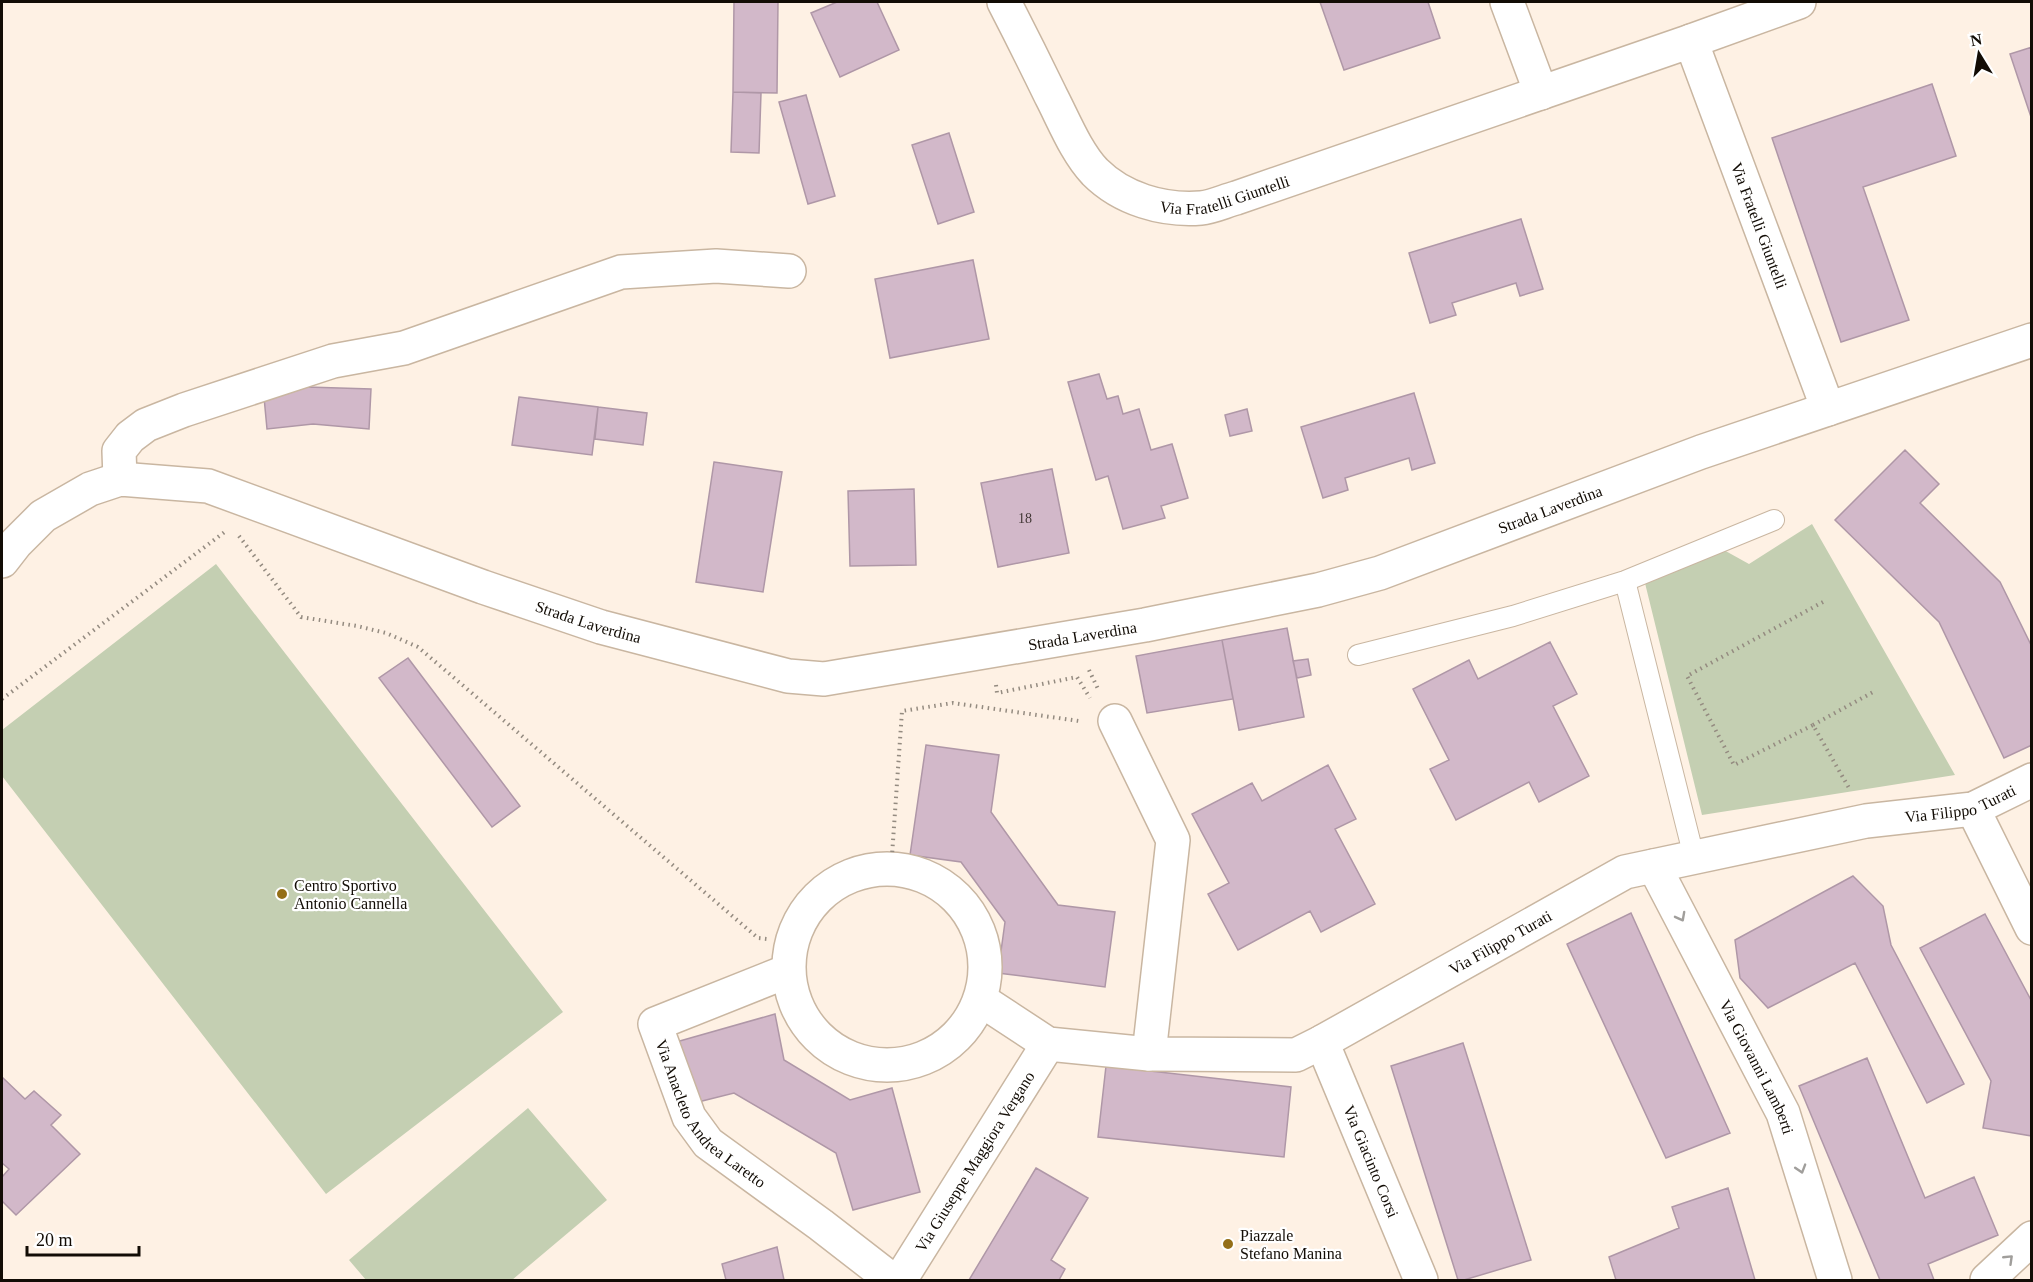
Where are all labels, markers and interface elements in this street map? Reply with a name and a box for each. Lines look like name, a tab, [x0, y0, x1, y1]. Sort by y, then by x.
north arrow	[1949, 24, 2009, 84]
text: N	[1969, 30, 1984, 49]
street label: Via Fratelli Giuntelli	[1728, 160, 1791, 291]
street label: Via Fratelli Giuntelli	[1158, 172, 1292, 217]
street label: Strada Laverdina	[1496, 482, 1604, 537]
house number: 18	[1018, 511, 1032, 526]
street label: Strada Laverdina	[533, 597, 643, 646]
street label: Strada Laverdina	[1027, 619, 1138, 654]
street label: Via Filippo Turati	[1904, 781, 2019, 826]
place label: Centro Sportivo Antonio Cannella	[294, 877, 407, 912]
marker: Centro Sportivo Antonio Cannella	[275, 887, 289, 901]
street label: Via Filippo Turati	[1446, 907, 1555, 978]
one-way arrow	[1674, 911, 1685, 922]
street label: Via Giovanni Lamberti	[1716, 997, 1797, 1137]
street label: Via Anacleto Andrea Laretto	[652, 1037, 769, 1191]
street label: Via Giuseppe Maggiora Vergano	[912, 1068, 1038, 1255]
street label: Via Giacinto Corsi	[1340, 1103, 1402, 1220]
one-way arrow	[1793, 1163, 1806, 1174]
scale bar	[27, 1219, 140, 1257]
place label: Piazzale Stefano Manina	[1240, 1227, 1342, 1262]
text: 20 m	[36, 1230, 73, 1250]
marker: Piazzale Stefano Manina	[1221, 1237, 1235, 1251]
one-way arrow	[2003, 1255, 2013, 1266]

